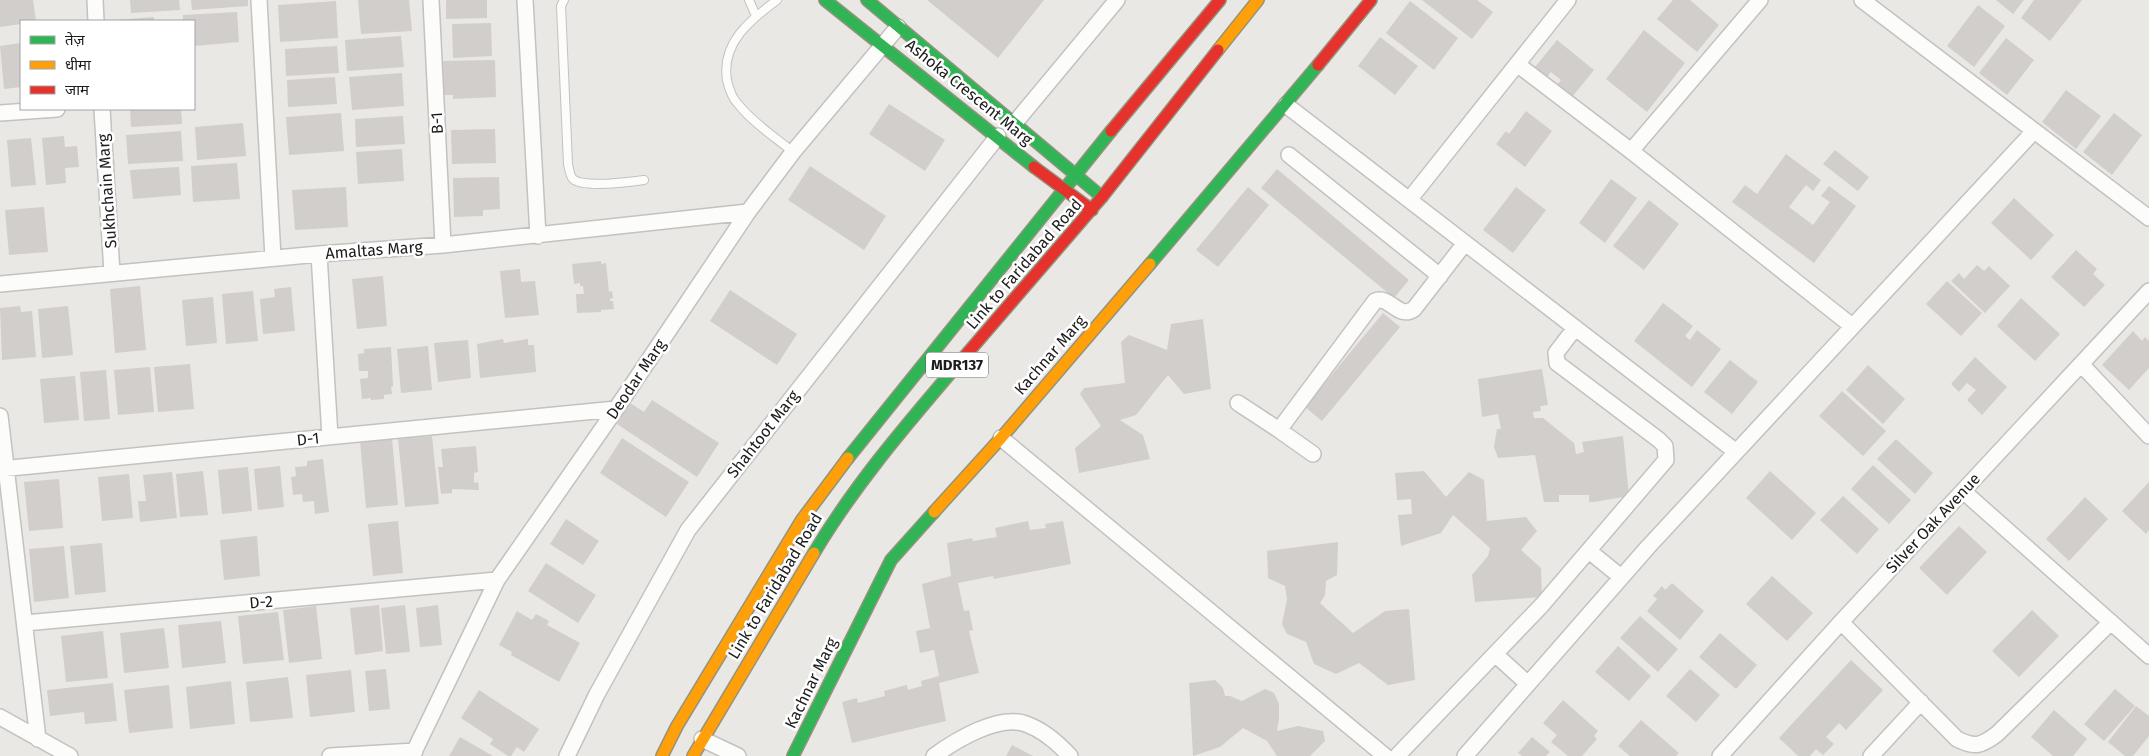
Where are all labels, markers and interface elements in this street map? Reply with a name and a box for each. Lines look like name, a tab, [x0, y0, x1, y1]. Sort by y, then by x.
legend	[20, 20, 195, 110]
text: तेज़	[65, 31, 86, 49]
street label: Ashoka Crescent Marg	[902, 35, 1037, 149]
text: धीमा	[65, 56, 92, 74]
text: जाम	[65, 81, 90, 99]
street label: B-1	[427, 112, 447, 134]
street label: Sukhchain Marg	[93, 132, 120, 249]
street label: Link to Faridabad Road	[962, 195, 1086, 333]
street label: Amaltas Marg	[325, 237, 424, 263]
street label: Kachnar Marg	[1010, 311, 1090, 399]
street label: Deodar Marg	[602, 335, 670, 423]
road number: MDR137	[926, 352, 988, 378]
street label: Shahtoot Marg	[723, 386, 803, 482]
street label: D-1	[296, 428, 320, 450]
street label: Silver Oak Avenue	[1882, 469, 1984, 577]
street label: Link to Faridabad Road	[724, 510, 826, 662]
street label: D-2	[248, 591, 274, 612]
street label: Kachnar Marg	[781, 634, 842, 732]

